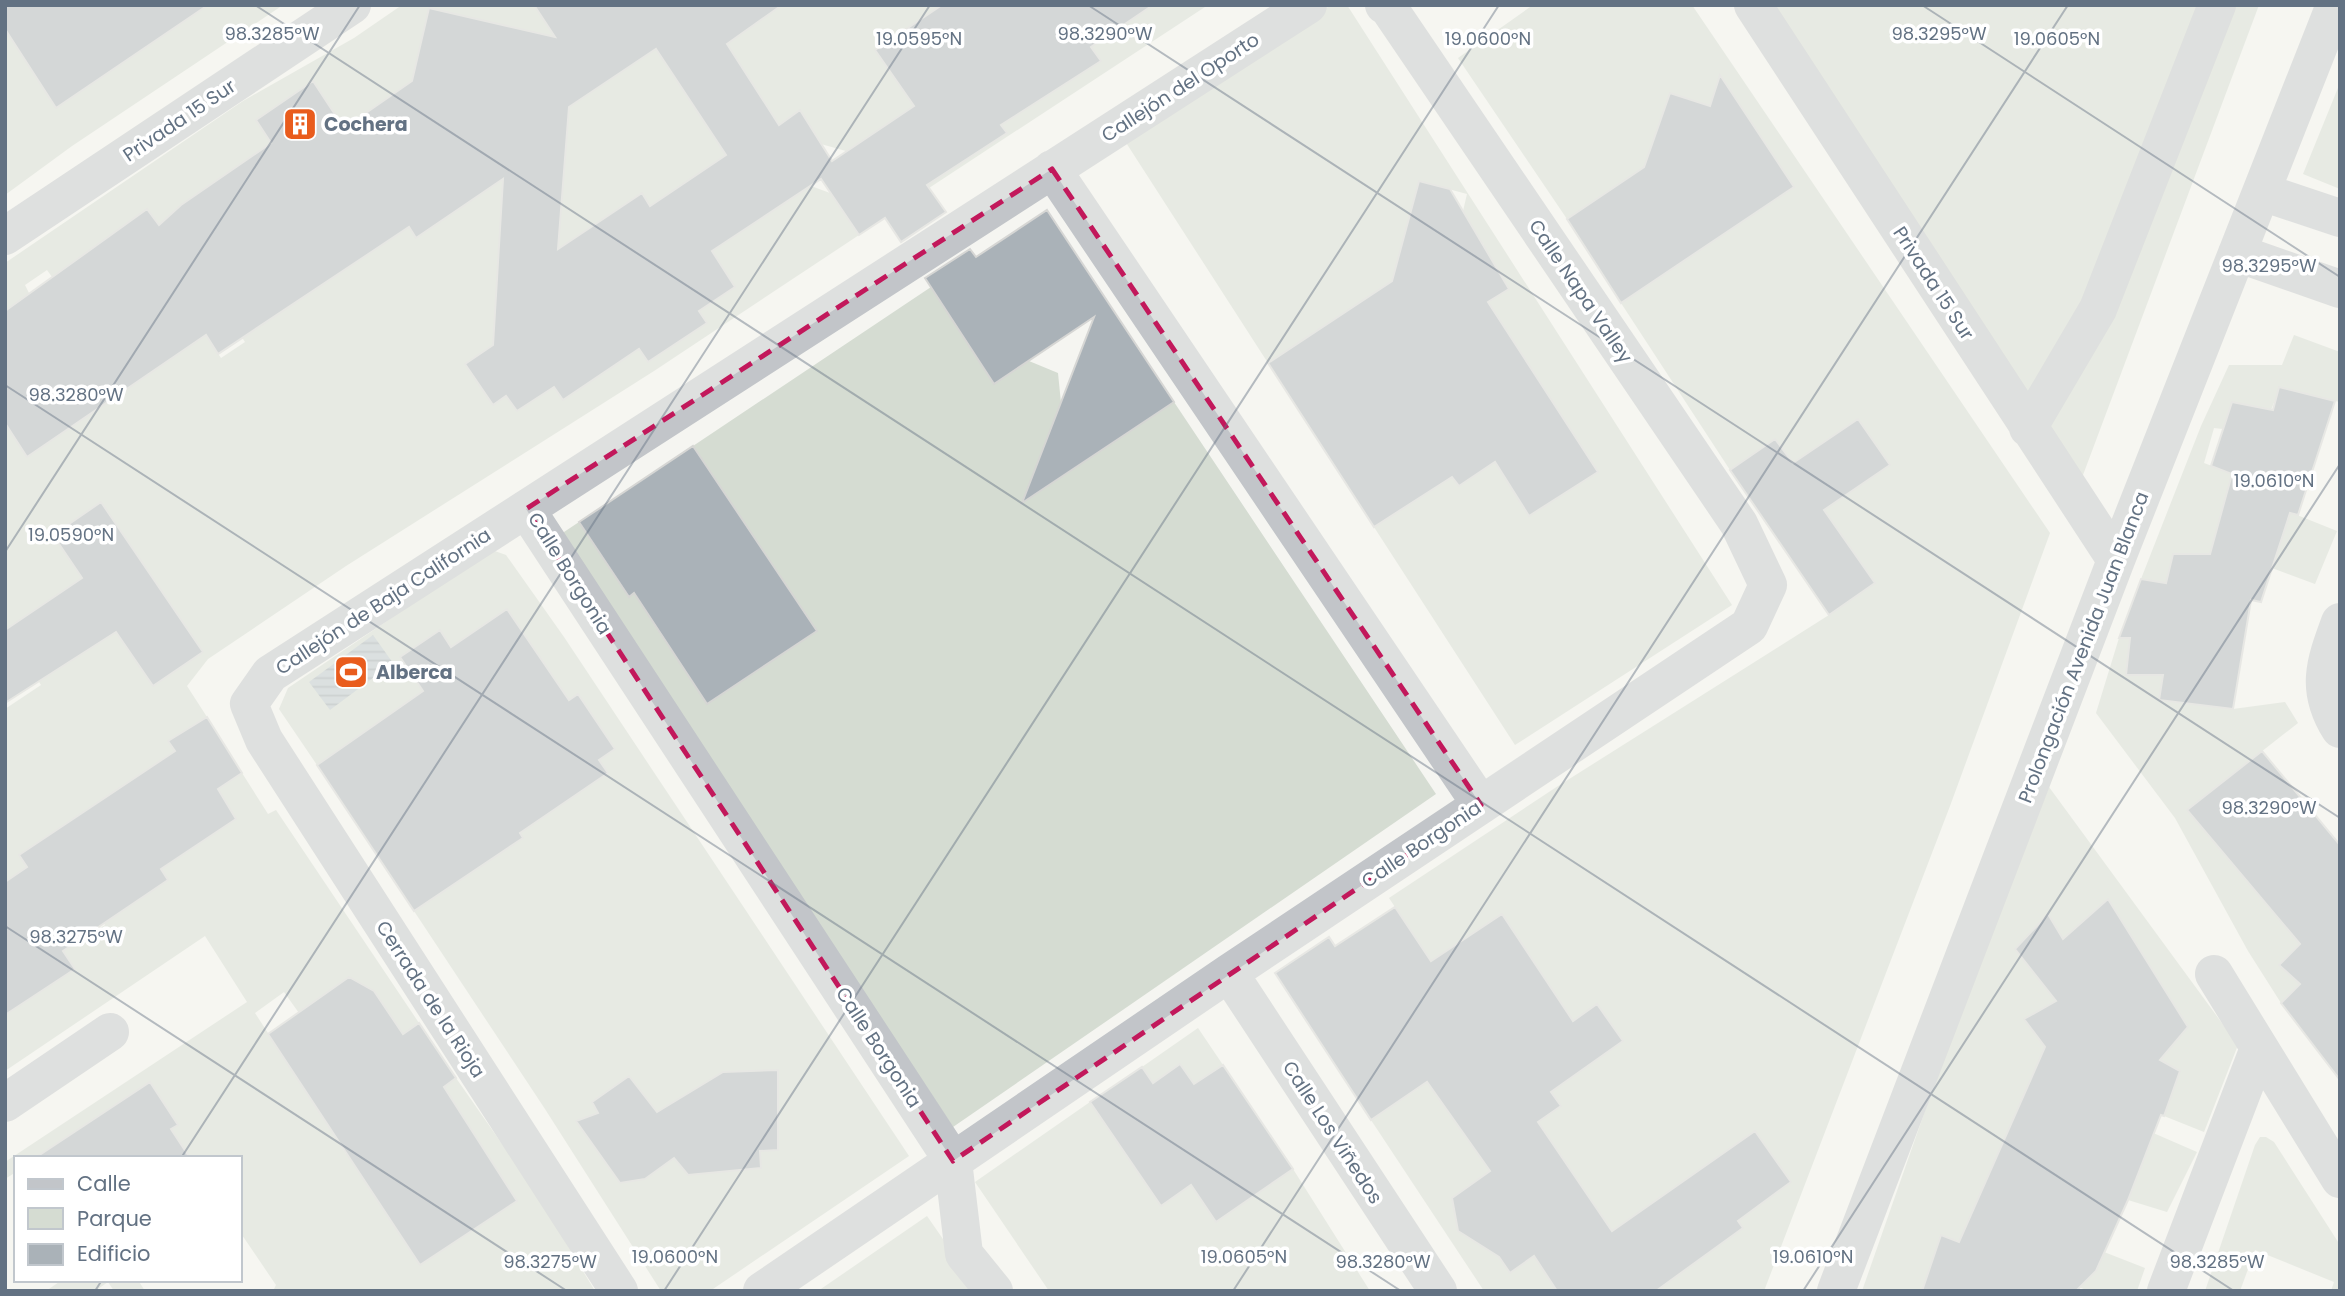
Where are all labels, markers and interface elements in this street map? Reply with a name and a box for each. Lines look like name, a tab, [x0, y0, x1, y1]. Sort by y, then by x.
text: 98.3285°W	[224, 21, 320, 46]
text: 98.3290°W	[1057, 21, 1153, 46]
text: 98.3295°W	[1891, 21, 1987, 46]
text: 19.0595°N	[876, 26, 962, 51]
street label: Callejón del Oporto	[1096, 26, 1264, 149]
text: 19.0600°N	[1445, 26, 1531, 51]
text: 19.0605°N	[2014, 26, 2100, 51]
street label: Privada 15 Sur	[118, 73, 241, 168]
building icon: Cochera	[281, 105, 319, 143]
place label: Cochera	[324, 111, 408, 138]
street label: Calle Napa Valley	[1522, 214, 1639, 369]
street label: Privada 15 Sur	[1887, 221, 1980, 345]
text: 98.3295°W	[2221, 253, 2317, 278]
text: 98.3280°W	[28, 382, 124, 407]
text: 19.0610°N	[2234, 468, 2314, 493]
street label: Prolongación Avenida Juan Blanca	[2011, 488, 2155, 807]
street label: Calle Borgonia	[521, 507, 618, 639]
text: 19.0590°N	[28, 522, 114, 547]
street label: Callejón de Baja California	[270, 522, 496, 681]
sports icon: Alberca	[332, 653, 370, 691]
place label: Alberca	[376, 659, 453, 686]
street label: Calle Borgonia	[1356, 794, 1487, 895]
text: 98.3290°W	[2221, 795, 2317, 820]
street label: Cerrada de la Rioja	[370, 915, 492, 1083]
text: 98.3275°W	[29, 924, 123, 949]
street label: Calle Borgonia	[829, 982, 928, 1113]
street label: Calle Los Viñedos	[1276, 1056, 1389, 1209]
legend	[14, 1156, 242, 1282]
text: Calle	[77, 1169, 131, 1198]
text: Parque	[77, 1204, 152, 1233]
text: Edificio	[77, 1239, 151, 1268]
text: 19.0600°N	[632, 1244, 718, 1269]
text: 19.0605°N	[1201, 1244, 1287, 1269]
text: 19.0610°N	[1773, 1244, 1853, 1269]
text: 98.3275°W	[503, 1249, 597, 1274]
text: 98.3280°W	[1335, 1249, 1431, 1274]
text: 98.3285°W	[2169, 1249, 2265, 1274]

